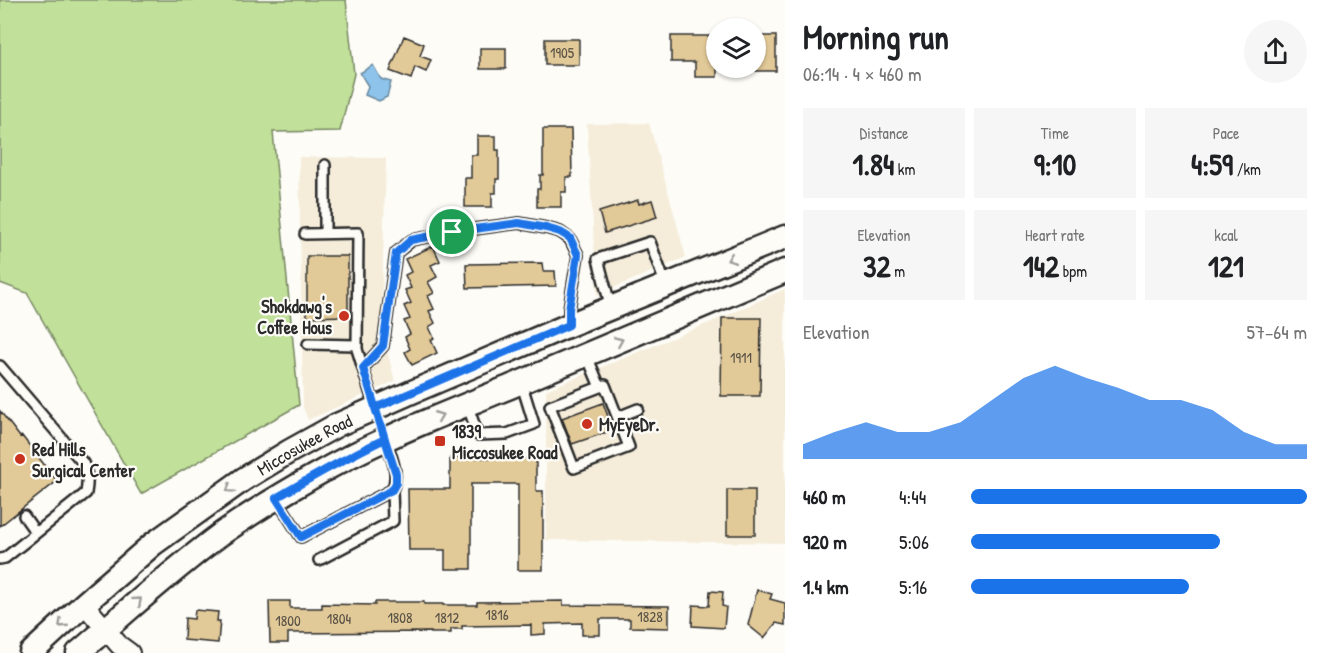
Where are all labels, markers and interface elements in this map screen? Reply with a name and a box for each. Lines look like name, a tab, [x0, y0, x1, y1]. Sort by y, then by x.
text: Morning run	[803, 15, 949, 59]
map controls	[706, 18, 766, 78]
button: layers	[706, 18, 766, 78]
button: share	[1244, 20, 1307, 83]
house number: 1905	[550, 42, 575, 63]
text: 06:14 · 4 × 460 m	[803, 60, 922, 87]
text: Distance	[860, 122, 908, 144]
text: Time	[1041, 122, 1069, 144]
text: Pace	[1213, 122, 1239, 144]
text: 1.84	[853, 144, 894, 184]
text: 9:10	[1034, 144, 1076, 184]
text: 4:59	[1191, 144, 1233, 184]
text: km	[894, 158, 915, 180]
text: /km	[1233, 158, 1261, 180]
pin	[426, 206, 477, 257]
icon: arrive	[435, 215, 468, 248]
text: Elevation	[857, 224, 911, 246]
text: Heart rate	[1025, 224, 1085, 246]
text: kcal	[1214, 224, 1238, 246]
text: 32	[863, 246, 890, 286]
text: 142	[1023, 246, 1059, 286]
text: 121	[1208, 246, 1244, 286]
one-way arrow	[726, 252, 737, 264]
text: m	[890, 260, 905, 282]
text: bpm	[1059, 260, 1087, 282]
place label: Shokdawg's Coffee Hous	[257, 294, 332, 340]
marker: Shokdawg's Coffee Hous	[337, 309, 351, 323]
text: Elevation	[803, 318, 869, 345]
text: 57–64 m	[1247, 318, 1307, 345]
one-way arrow	[613, 336, 624, 348]
house number: 1911	[730, 347, 752, 368]
street label: Miccosukee Road	[252, 408, 356, 481]
one-way arrow	[433, 411, 444, 423]
place label: MyEyeDr.	[599, 412, 660, 438]
marker: MyEyeDr.	[580, 417, 594, 431]
place label: 1839 Miccosukee Road	[452, 419, 558, 465]
marker: 1839 Miccosukee Road	[433, 434, 447, 448]
place label: Red Hills Surgical Center	[32, 437, 135, 484]
marker: Red Hills Surgical Center	[13, 452, 27, 466]
one-way arrow	[226, 482, 237, 493]
text: 460 m	[803, 483, 846, 510]
text: 4:44	[899, 483, 926, 510]
text: 920 m	[803, 528, 847, 555]
text: 5:06	[899, 528, 929, 555]
text: 1.4 km	[803, 573, 849, 600]
text: 5:16	[899, 573, 927, 600]
one-way arrow	[131, 597, 142, 608]
house number: 1816	[485, 604, 509, 625]
house number: 1828	[637, 606, 663, 627]
house number: 1808	[387, 607, 413, 628]
house number: 1812	[435, 607, 459, 628]
house number: 1804	[327, 608, 352, 629]
house number: 1800	[275, 610, 301, 631]
one-way arrow	[58, 617, 69, 628]

